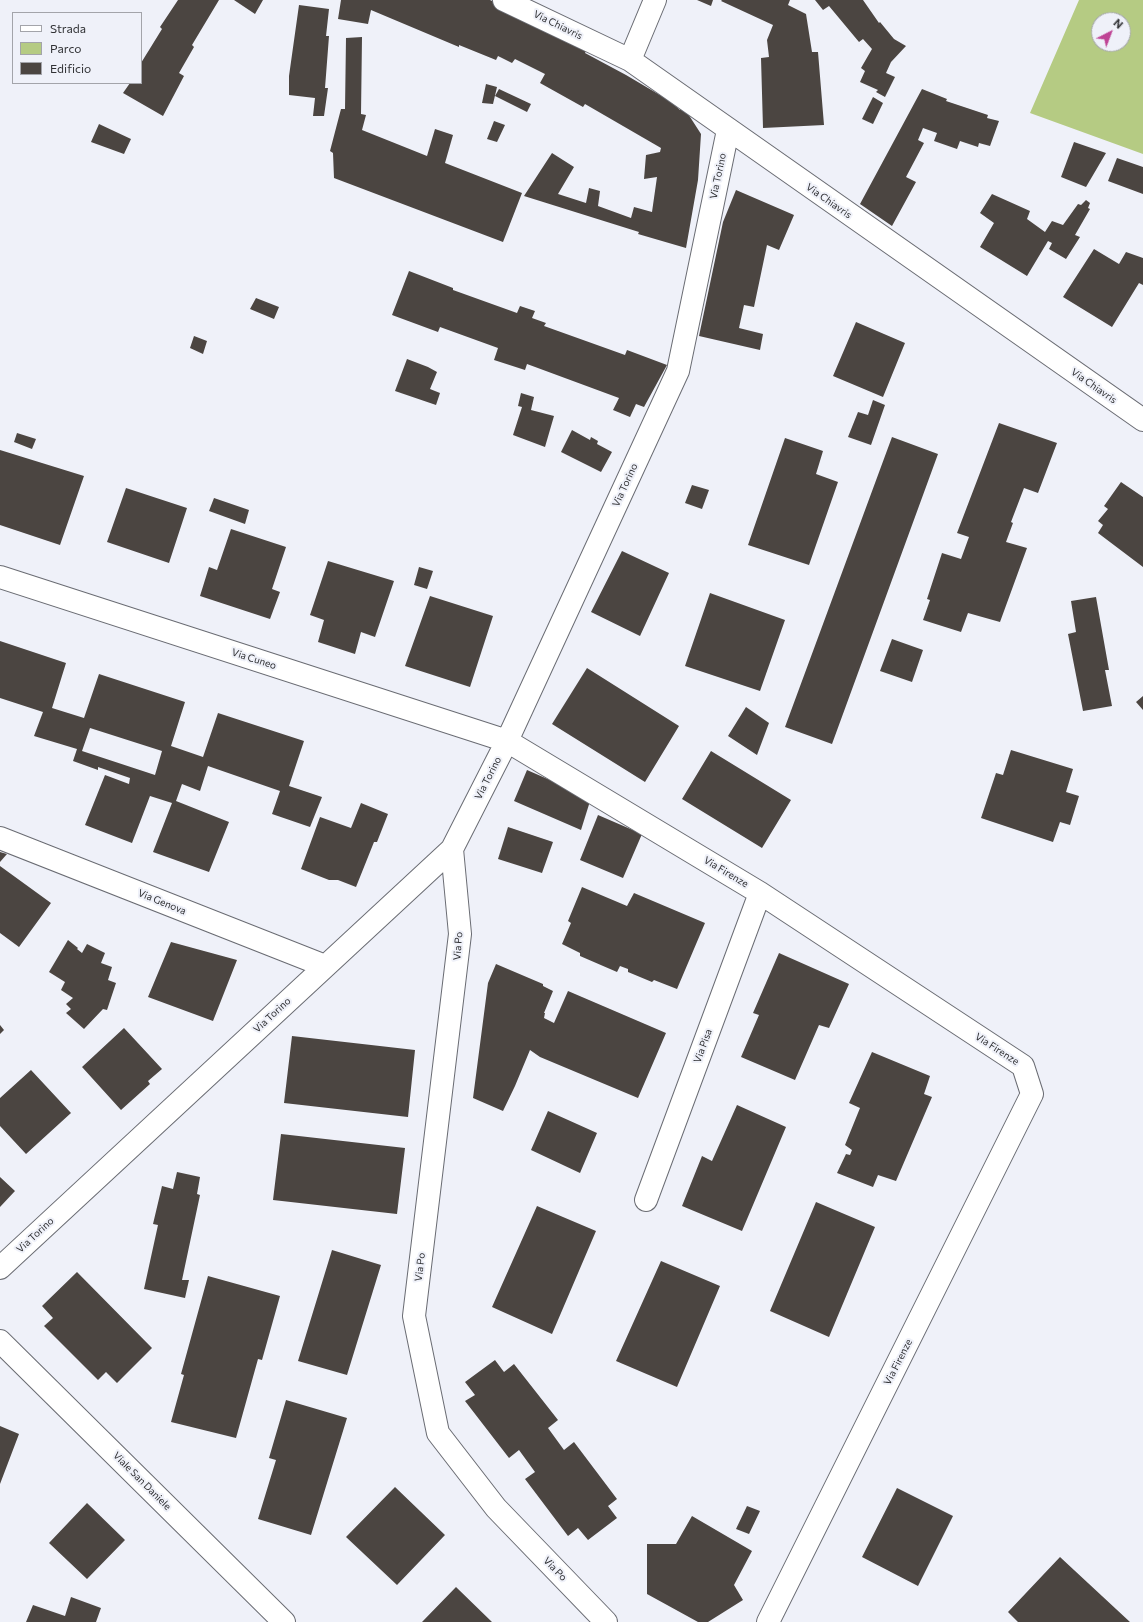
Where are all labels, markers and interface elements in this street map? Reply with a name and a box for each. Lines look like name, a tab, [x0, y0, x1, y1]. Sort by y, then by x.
street label: Via Chiavris	[532, 8, 584, 42]
legend	[12, 12, 142, 84]
north arrow	[1091, 12, 1131, 52]
text: N	[1111, 16, 1126, 31]
text: Strada	[50, 21, 86, 35]
text: Parco	[50, 41, 82, 55]
text: Edificio	[50, 61, 91, 75]
street label: Via Torino	[707, 152, 729, 200]
street label: Via Chiavris	[804, 181, 854, 221]
street label: Via Chiavris	[1069, 366, 1119, 406]
street label: Via Torino	[610, 461, 640, 509]
street label: Via Cuneo	[230, 646, 278, 672]
street label: Via Torino	[472, 755, 504, 801]
street label: Via Firenze	[702, 854, 750, 890]
street label: Via Genova	[136, 887, 188, 917]
street label: Via Po	[451, 931, 465, 961]
street label: Via Torino	[251, 995, 293, 1035]
street label: Via Pisa	[691, 1027, 715, 1065]
street label: Via Firenze	[973, 1030, 1021, 1068]
street label: Via Torino	[14, 1215, 56, 1255]
street label: Via Po	[412, 1252, 428, 1282]
street label: Via Firenze	[881, 1337, 915, 1387]
street label: Viale San Daniele	[110, 1449, 174, 1513]
street label: Via Po	[541, 1555, 569, 1583]

